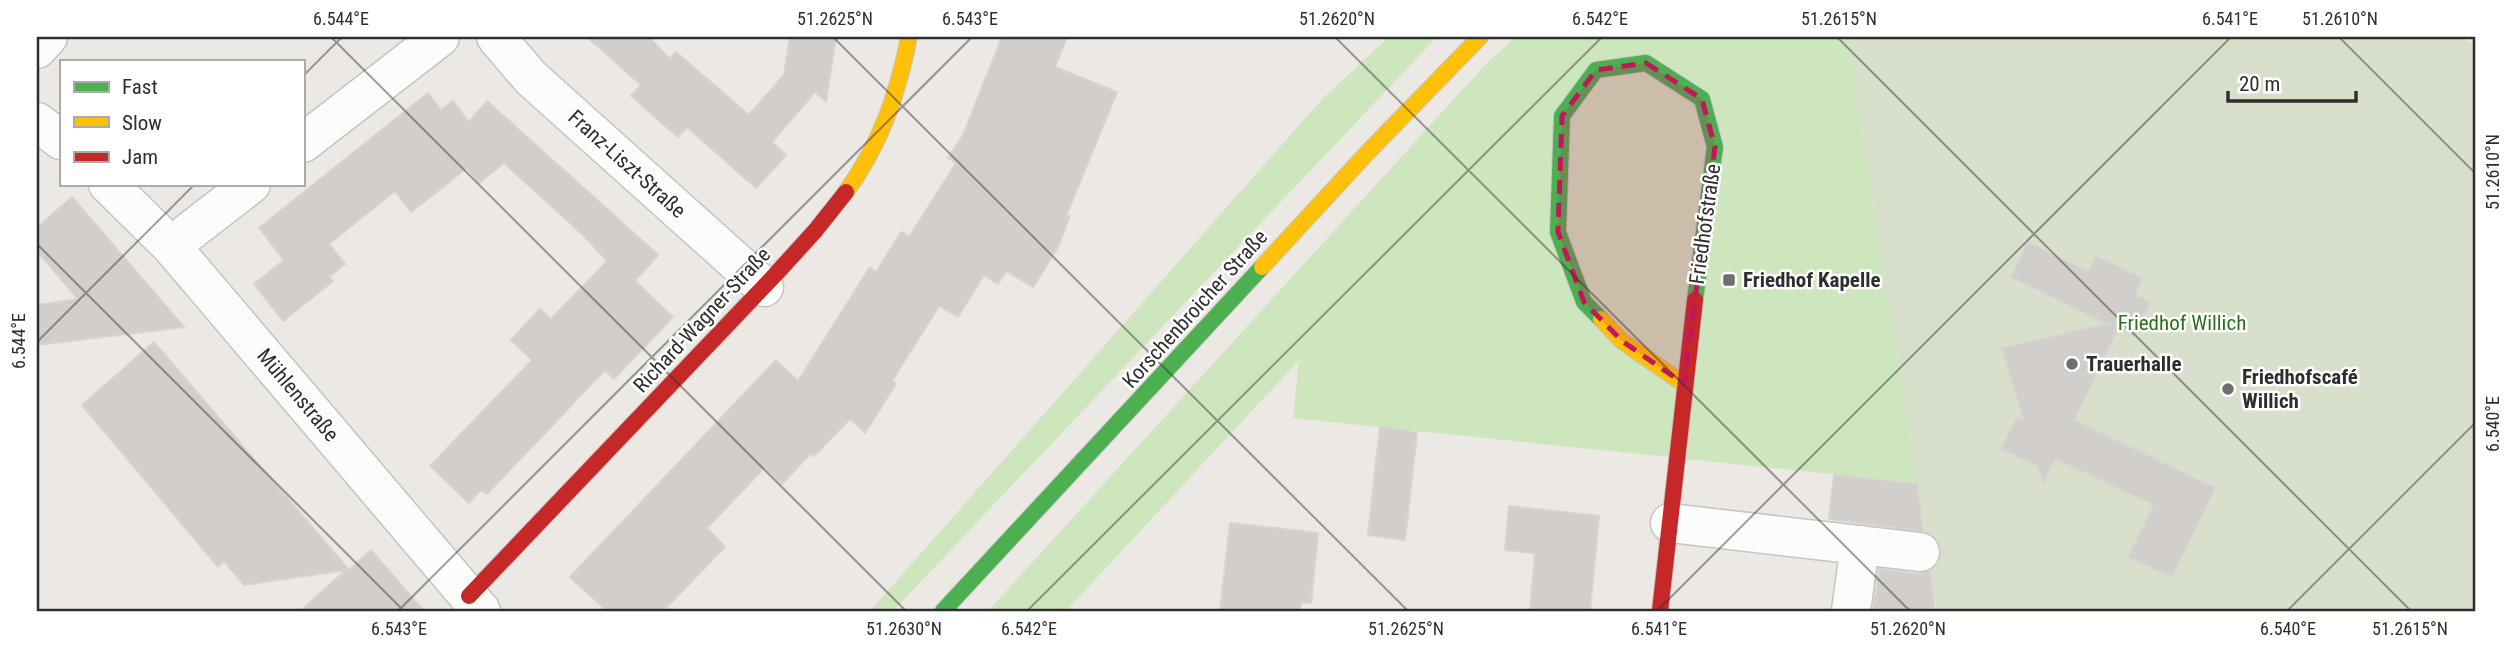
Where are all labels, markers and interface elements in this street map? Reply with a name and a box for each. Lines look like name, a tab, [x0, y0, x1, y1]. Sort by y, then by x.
text: 6.544°E	[313, 8, 369, 29]
text: 51.2625°N	[797, 8, 873, 29]
text: 6.543°E	[942, 8, 998, 29]
text: 51.2620°N	[1299, 8, 1375, 29]
text: 6.542°E	[1572, 8, 1628, 29]
text: 51.2615°N	[1801, 8, 1877, 29]
text: 6.541°E	[2202, 8, 2258, 29]
text: 51.2610°N	[2302, 8, 2378, 29]
legend	[60, 60, 304, 186]
scale bar	[2228, 60, 2356, 104]
text: 20 m	[2239, 72, 2280, 96]
text: Fast	[122, 75, 158, 99]
street label: Franz-Liszt-Straße	[563, 105, 691, 223]
text: Slow	[122, 111, 162, 135]
text: 51.2610°N	[2482, 134, 2503, 210]
text: Jam	[122, 145, 158, 169]
street label: Friedhofstraße	[1685, 162, 1725, 286]
street label: Korschenbroicher Straße	[1118, 225, 1272, 393]
street label: Richard-Wagner-Straße	[629, 242, 775, 397]
place label: Friedhof Kapelle	[1743, 268, 1881, 292]
marker: Friedhof Kapelle	[1721, 272, 1737, 288]
park label: Friedhof Willich	[2118, 311, 2246, 335]
text: 6.544°E	[8, 313, 29, 369]
street label: Mühlenstraße	[252, 344, 344, 446]
place label: Trauerhalle	[2086, 352, 2181, 376]
marker: Trauerhalle	[2064, 356, 2080, 372]
place label: Friedhofscafé Willich	[2242, 365, 2358, 413]
marker: Friedhofscafé Willich	[2220, 381, 2236, 397]
text: 6.540°E	[2482, 396, 2503, 452]
text: 6.543°E	[371, 618, 427, 639]
text: 51.2630°N	[866, 618, 942, 639]
text: 6.542°E	[1001, 618, 1057, 639]
text: 51.2625°N	[1368, 618, 1444, 639]
text: 6.541°E	[1631, 618, 1687, 639]
text: 51.2620°N	[1870, 618, 1946, 639]
text: 6.540°E	[2260, 618, 2316, 639]
text: 51.2615°N	[2372, 618, 2448, 639]

